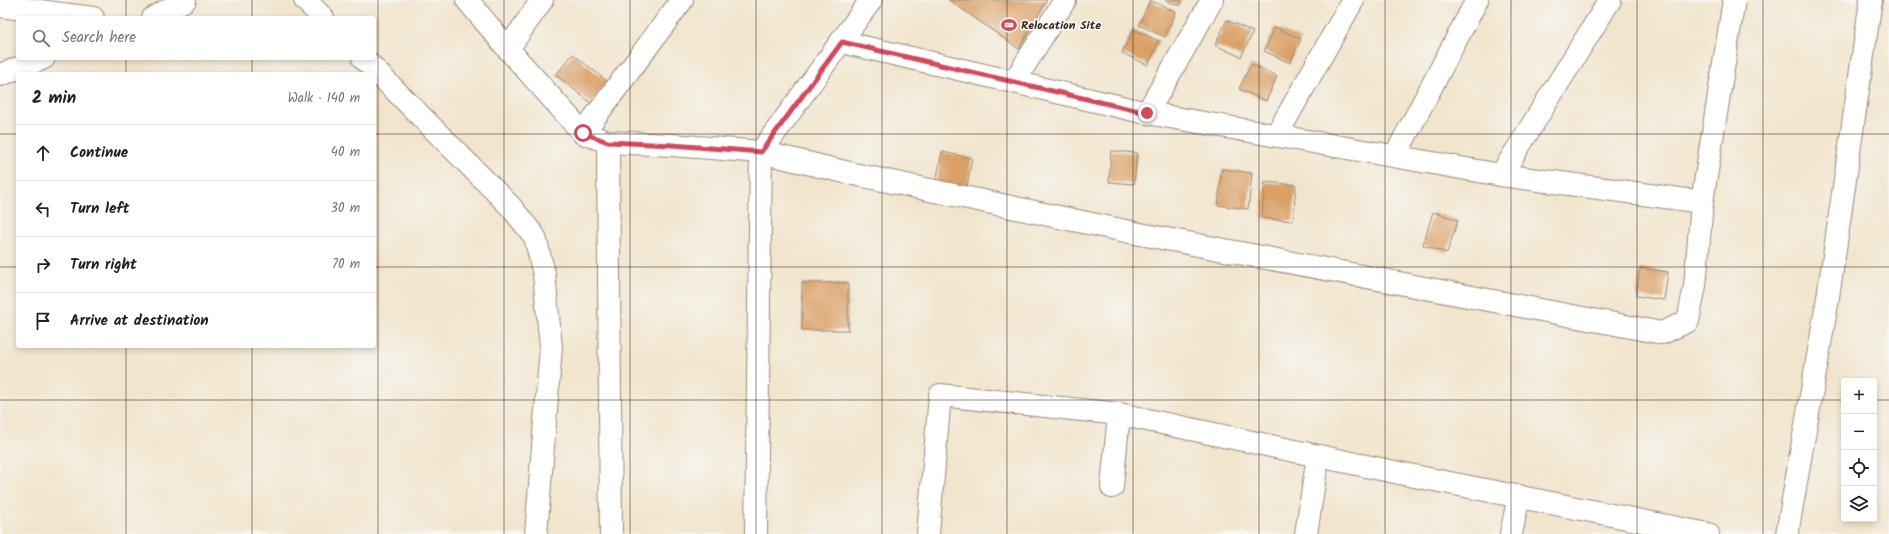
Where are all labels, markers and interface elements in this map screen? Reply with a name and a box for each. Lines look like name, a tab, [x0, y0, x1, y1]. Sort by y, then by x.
search box	[16, 16, 376, 60]
sports icon: Relocation Site	[1000, 16, 1018, 34]
place label: Relocation Site	[1021, 16, 1101, 35]
text: Search here	[62, 26, 136, 50]
icon: search	[30, 27, 52, 49]
text: 2 min	[32, 85, 76, 112]
text: Walk · 140 m	[288, 88, 360, 109]
route end	[1138, 104, 1156, 122]
route start	[574, 124, 592, 142]
text: Continue	[70, 141, 128, 165]
icon: ahead	[32, 142, 54, 164]
text: 40 m	[331, 142, 360, 163]
text: Turn left	[70, 197, 130, 221]
icon: left	[32, 198, 54, 220]
text: 30 m	[331, 198, 360, 219]
text: Turn right	[70, 253, 137, 277]
icon: right	[32, 254, 54, 276]
text: 70 m	[332, 254, 360, 275]
text: Arrive at destination	[70, 309, 209, 333]
icon: arrive	[32, 310, 54, 332]
map controls	[1841, 378, 1877, 522]
button: +	[1841, 378, 1877, 414]
button: −	[1841, 414, 1877, 450]
button: locate	[1841, 450, 1877, 486]
button: layers	[1841, 486, 1877, 522]

